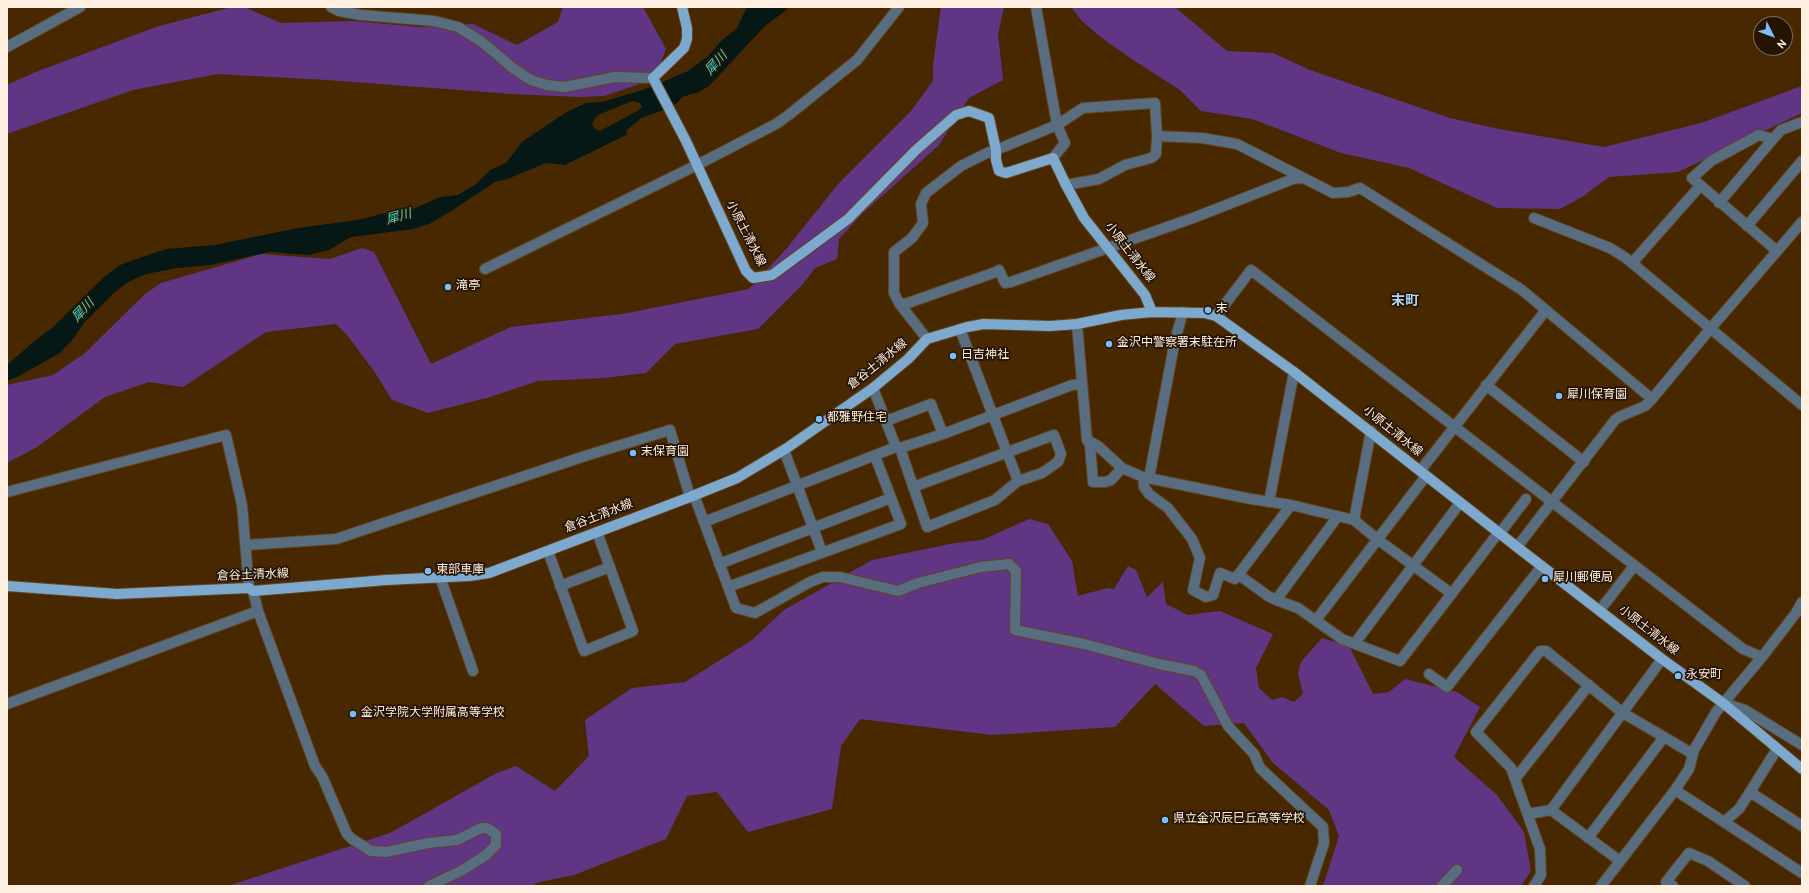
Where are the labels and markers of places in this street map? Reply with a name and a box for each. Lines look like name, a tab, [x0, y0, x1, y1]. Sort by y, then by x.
place label: 滝亭	[456, 280, 480, 294]
marker: 滝亭	[443, 282, 453, 292]
place label: 末	[1216, 303, 1228, 317]
marker: 末	[1203, 305, 1213, 315]
place label: 金沢中警察署末駐在所	[1117, 337, 1237, 351]
marker: 金沢中警察署末駐在所	[1104, 339, 1114, 349]
place label: 日吉神社	[961, 349, 1009, 363]
marker: 日吉神社	[948, 351, 958, 361]
place label: 犀川保育園	[1567, 389, 1627, 403]
marker: 犀川保育園	[1554, 391, 1564, 401]
place label: 都雅野住宅	[827, 412, 887, 426]
marker: 都雅野住宅	[814, 414, 824, 424]
place label: 末保育園	[641, 446, 689, 460]
marker: 末保育園	[628, 448, 638, 458]
place label: 東部車庫	[436, 564, 484, 578]
marker: 東部車庫	[423, 566, 433, 576]
place label: 犀川郵便局	[1553, 572, 1613, 586]
marker: 犀川郵便局	[1540, 574, 1550, 584]
place label: 永安町	[1686, 669, 1722, 683]
marker: 永安町	[1673, 671, 1683, 681]
place label: 金沢学院大学附属高等学校	[361, 707, 505, 721]
marker: 金沢学院大学附属高等学校	[348, 709, 358, 719]
place label: 県立金沢辰巳丘高等学校	[1173, 813, 1305, 827]
marker: 県立金沢辰巳丘高等学校	[1160, 815, 1170, 825]

